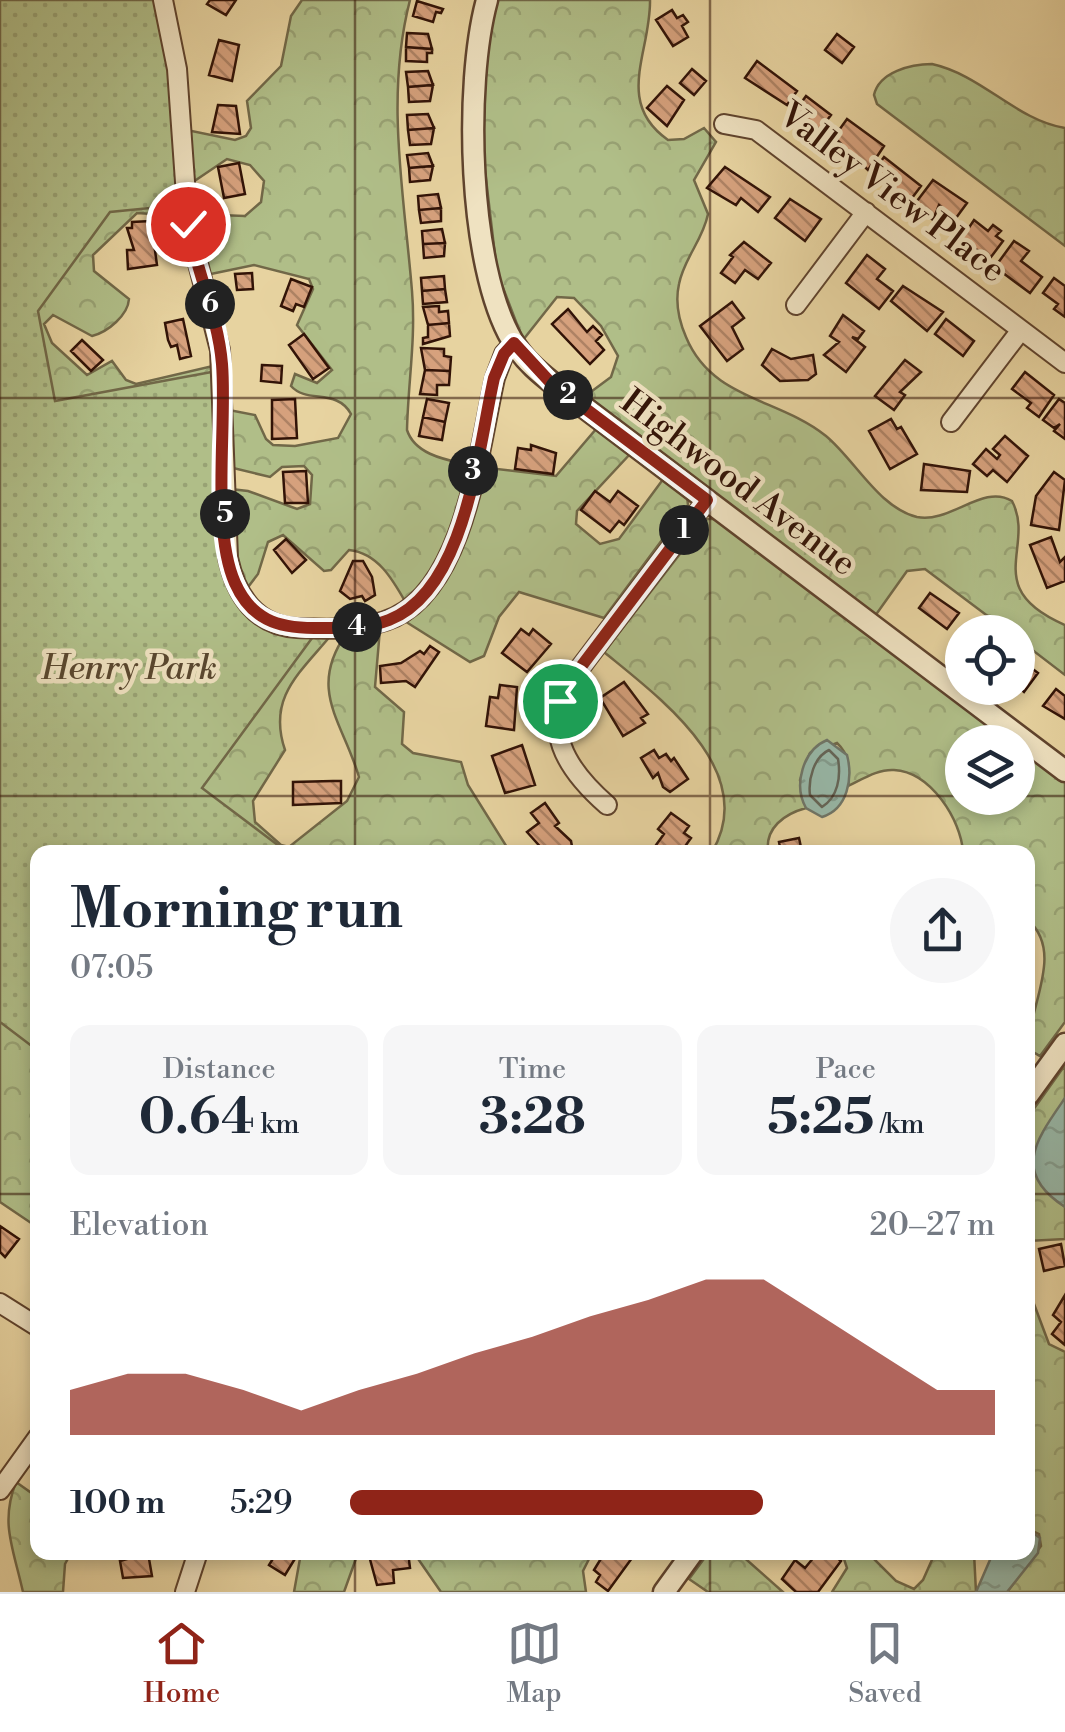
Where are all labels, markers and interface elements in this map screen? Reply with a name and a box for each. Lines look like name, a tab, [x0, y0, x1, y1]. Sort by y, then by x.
street label: Valley View Place	[769, 93, 1014, 292]
pin	[146, 182, 231, 267]
icon: check	[161, 197, 216, 252]
pin: 6	[185, 279, 235, 329]
text: 6	[201, 286, 219, 321]
pin: 2	[543, 370, 593, 420]
text: 2	[559, 377, 577, 412]
street label: Highwood Avenue	[612, 380, 864, 586]
pin: 3	[448, 446, 498, 496]
text: 3	[465, 453, 481, 488]
pin: 5	[200, 489, 250, 539]
text: 5	[216, 496, 234, 531]
pin: 1	[659, 505, 709, 555]
text: 1	[677, 512, 691, 547]
pin: 4	[332, 602, 382, 652]
text: 4	[348, 609, 366, 644]
map controls	[945, 615, 1035, 815]
button: locate	[945, 615, 1035, 705]
park label: Henry Park	[40, 647, 217, 690]
pin	[518, 659, 603, 744]
icon: arrive	[533, 674, 588, 729]
button: layers	[945, 725, 1035, 815]
text: Morning run	[70, 876, 403, 945]
button: share	[890, 878, 995, 983]
text: 07:05	[70, 948, 153, 988]
text: Distance	[163, 1052, 276, 1087]
text: Time	[499, 1052, 566, 1087]
text: Pace	[816, 1052, 876, 1087]
text: 0.64	[139, 1087, 255, 1149]
text: 3:28	[479, 1087, 586, 1149]
text: 5:25	[767, 1087, 874, 1149]
text: km	[255, 1107, 300, 1142]
text: /km	[874, 1107, 924, 1142]
text: Elevation	[70, 1205, 209, 1245]
text: 20–27 m	[869, 1205, 995, 1245]
text: 100 m	[70, 1483, 165, 1523]
text: 5:29	[230, 1483, 293, 1523]
tab: Home	[143, 1616, 220, 1711]
tab: Map	[507, 1616, 562, 1711]
tab: Saved	[848, 1616, 922, 1711]

